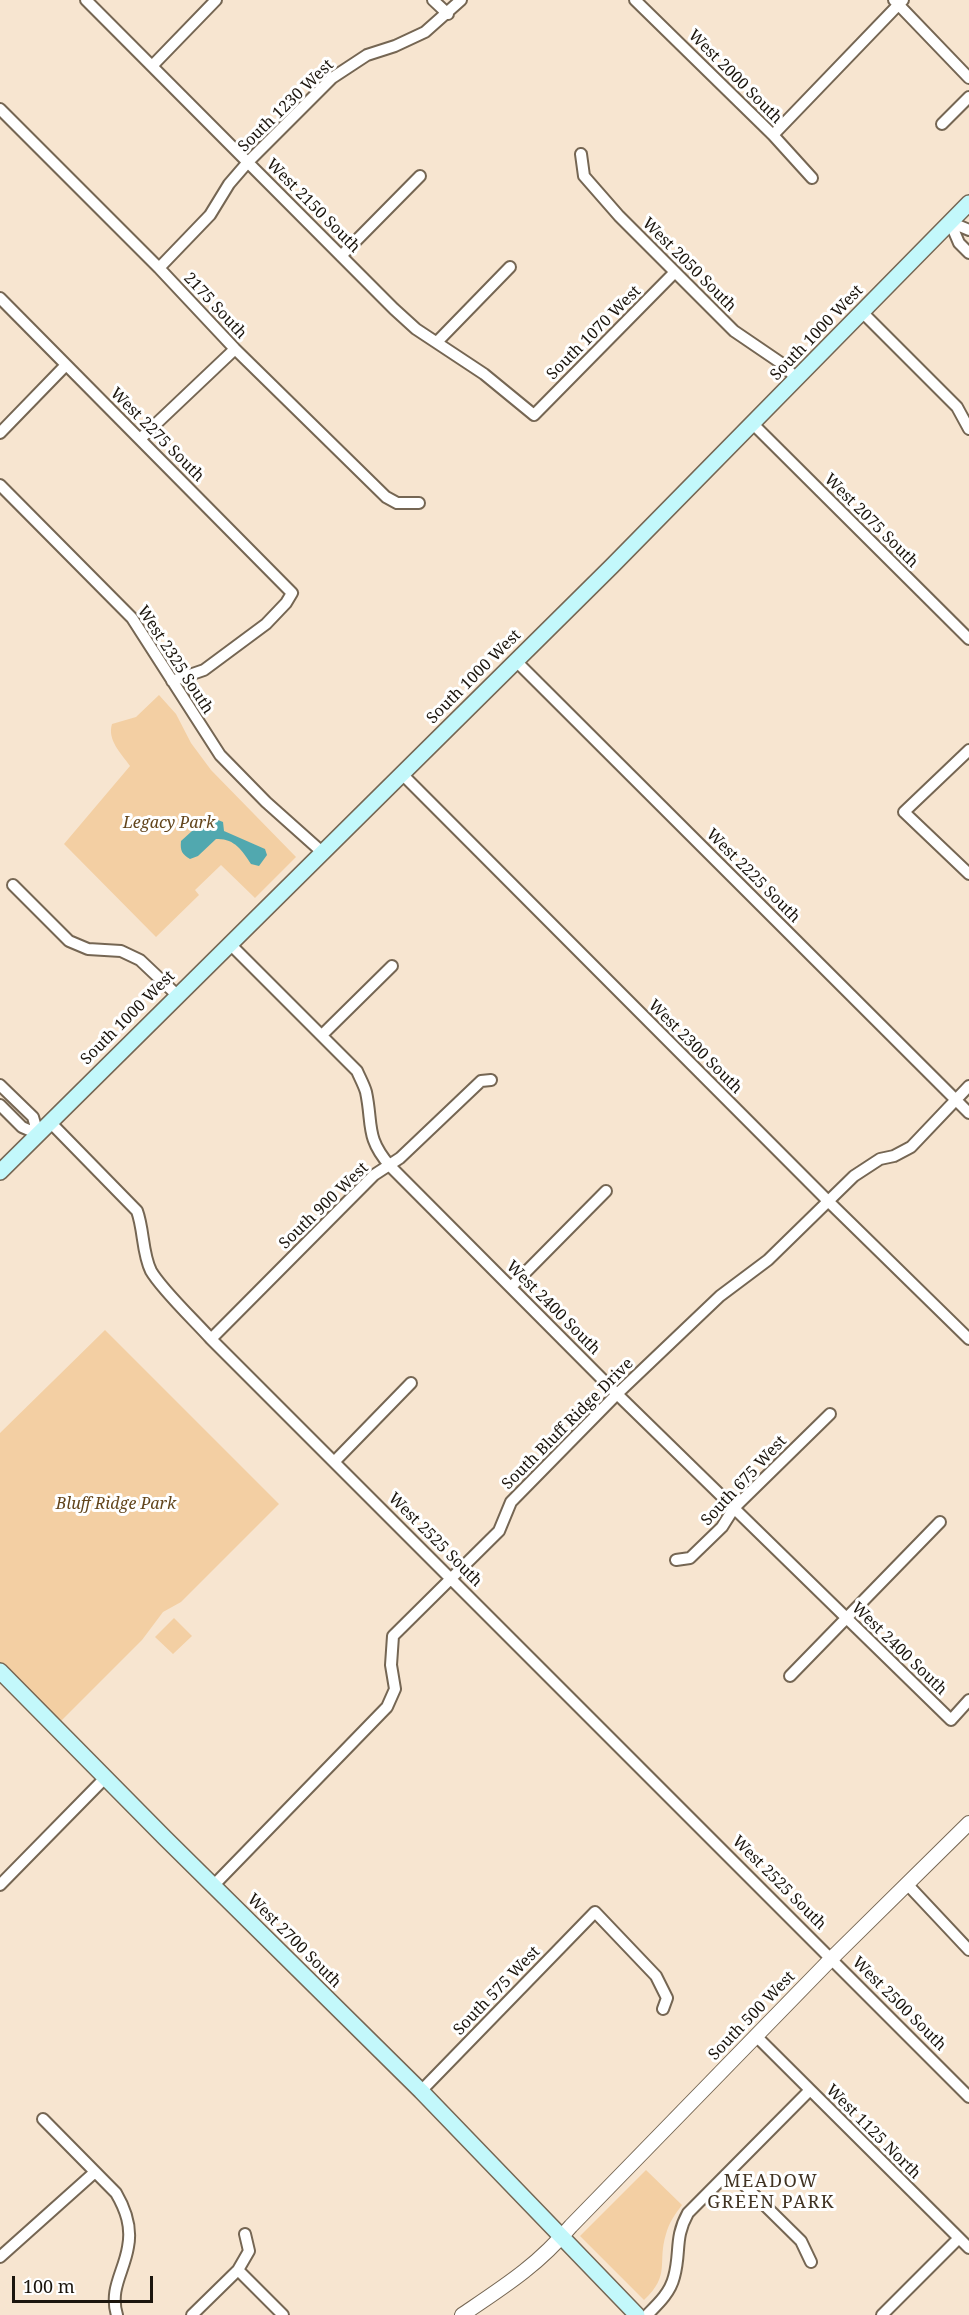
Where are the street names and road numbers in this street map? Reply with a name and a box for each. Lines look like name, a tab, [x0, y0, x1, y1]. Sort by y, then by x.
street label: West 2000 South	[684, 26, 786, 128]
street label: South 1230 West	[234, 56, 338, 156]
street label: West 2150 South	[262, 155, 364, 257]
street label: West 2050 South	[638, 214, 740, 316]
street label: 2175 South	[179, 269, 251, 343]
street label: South 1000 West	[767, 281, 867, 385]
street label: South 1070 West	[543, 282, 645, 384]
street label: West 2275 South	[106, 384, 208, 486]
street label: West 2075 South	[820, 470, 922, 572]
street label: West 2325 South	[133, 602, 217, 718]
street label: South 1000 West	[423, 626, 525, 728]
street label: West 2225 South	[702, 825, 804, 927]
street label: South 1000 West	[77, 967, 179, 1069]
street label: West 2300 South	[644, 996, 746, 1098]
street label: South 900 West	[276, 1159, 372, 1253]
street label: West 2400 South	[502, 1257, 604, 1359]
street label: South Bluff Ridge Drive	[498, 1354, 638, 1494]
street label: South 675 West	[697, 1432, 791, 1530]
street label: West 2525 South	[384, 1489, 486, 1591]
street label: West 2400 South	[847, 1599, 951, 1699]
street label: West 2525 South	[728, 1832, 830, 1934]
street label: West 2700 South	[243, 1890, 345, 1992]
street label: South 575 West	[450, 1943, 544, 2039]
street label: West 2500 South	[848, 1953, 950, 2055]
street label: South 500 West	[705, 1968, 799, 2064]
street label: West 1125 North	[822, 2081, 924, 2183]

